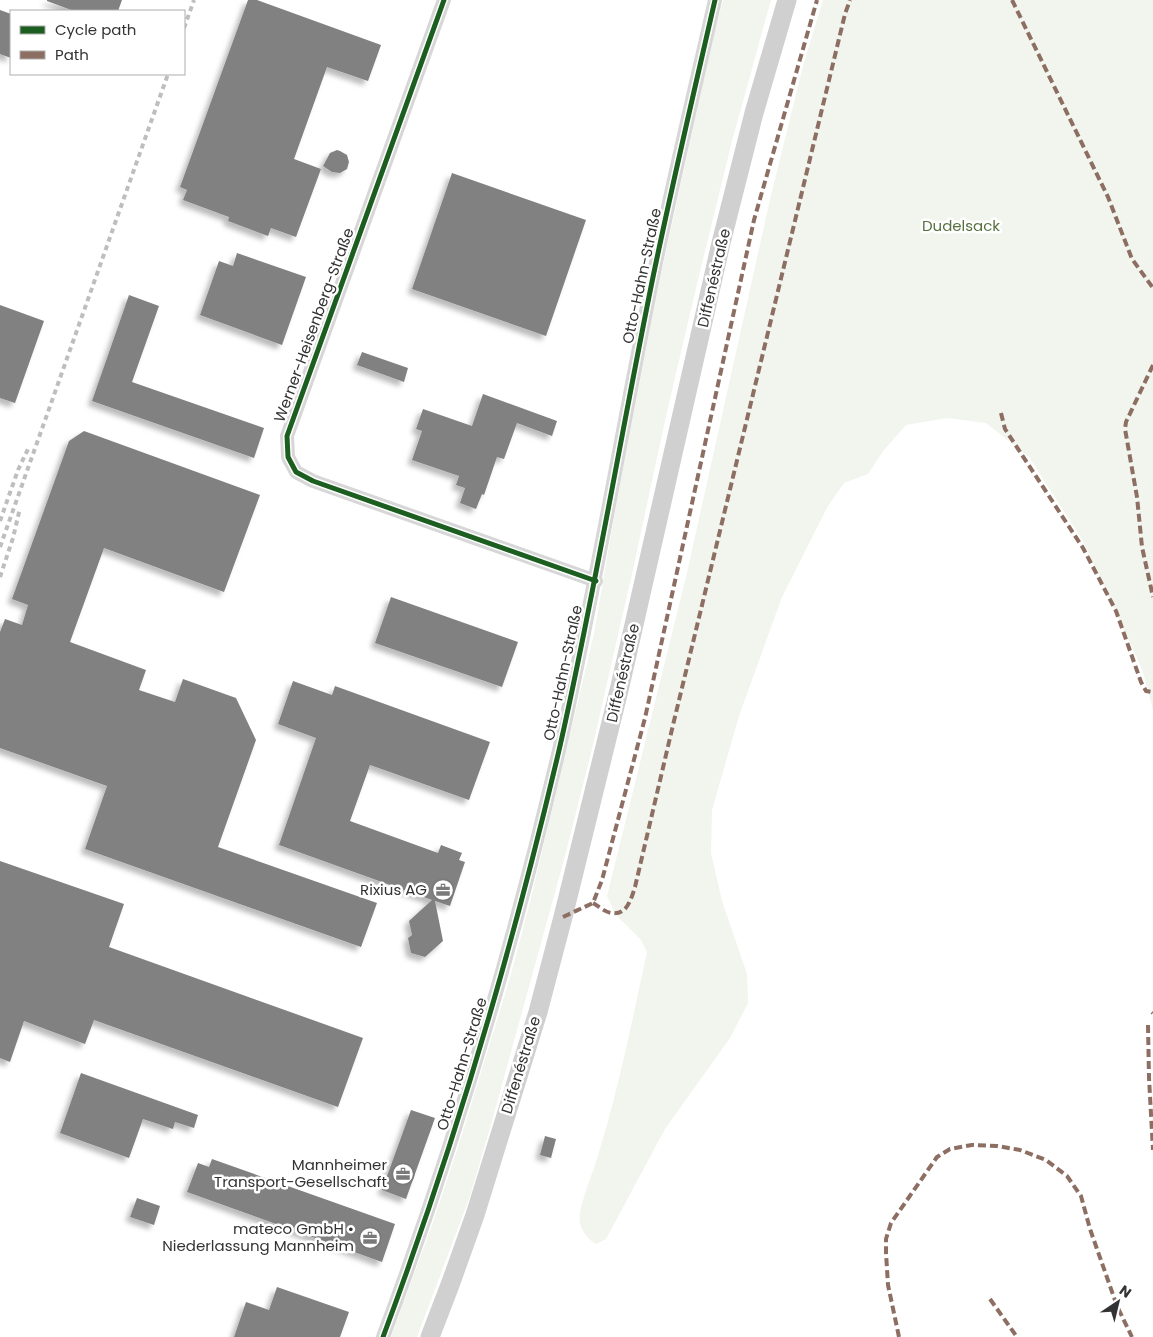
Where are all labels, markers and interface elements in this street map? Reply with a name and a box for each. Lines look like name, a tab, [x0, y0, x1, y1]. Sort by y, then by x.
legend	[10, 10, 185, 75]
text: Cycle path	[55, 19, 136, 40]
text: Path	[55, 44, 89, 65]
street label: Otto-Hahn-Straße	[617, 206, 666, 346]
park label: Dudelsack	[922, 215, 1000, 236]
street label: Werner-Heisenberg-Straße	[269, 225, 359, 425]
street label: Diffenéstraße	[692, 226, 735, 329]
street label: Otto-Hahn-Straße	[538, 603, 587, 743]
street label: Diffenéstraße	[601, 621, 644, 724]
office icon: Rixius AG	[431, 878, 455, 902]
place label: Rixius AG	[360, 879, 427, 900]
street label: Otto-Hahn-Straße	[431, 995, 492, 1133]
street label: Diffenéstraße	[496, 1014, 545, 1116]
place label: Mannheimer Transport-Gesellschaft	[214, 1154, 387, 1192]
office icon: Mannheimer Transport-Gesellschaft	[391, 1162, 415, 1186]
place label: mateco GmbH • Niederlassung Mannheim	[162, 1218, 354, 1256]
office icon: mateco GmbH • Niederlassung Mannheim	[358, 1226, 382, 1250]
north arrow	[1093, 1277, 1143, 1327]
text: N	[1115, 1280, 1136, 1303]

